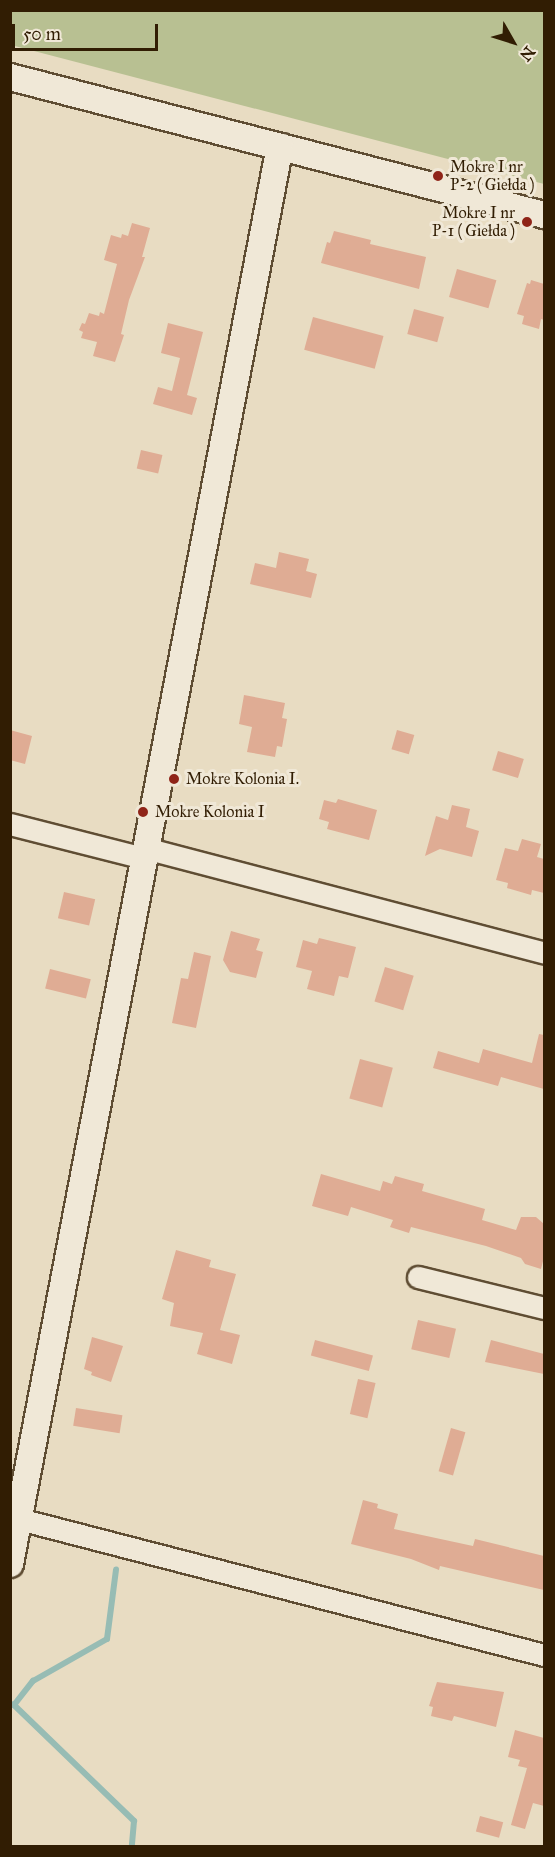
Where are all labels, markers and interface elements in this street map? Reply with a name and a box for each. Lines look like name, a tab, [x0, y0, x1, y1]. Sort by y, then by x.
scale bar	[15, 12, 160, 50]
north arrow	[483, 12, 543, 72]
text: 50 m	[23, 23, 61, 45]
text: N	[516, 42, 539, 65]
place label: Mokre I nr P-2 ( Giełda )	[450, 157, 535, 195]
marker: Mokre I nr P-2 ( Giełda )	[431, 169, 445, 183]
place label: Mokre I nr P-1 ( Giełda )	[432, 203, 515, 241]
marker: Mokre I nr P-1 ( Giełda )	[520, 215, 534, 229]
place label: Mokre Kolonia I.	[186, 769, 299, 789]
marker: Mokre Kolonia I.	[167, 772, 181, 786]
place label: Mokre Kolonia I	[155, 802, 265, 822]
marker: Mokre Kolonia I	[136, 805, 150, 819]

